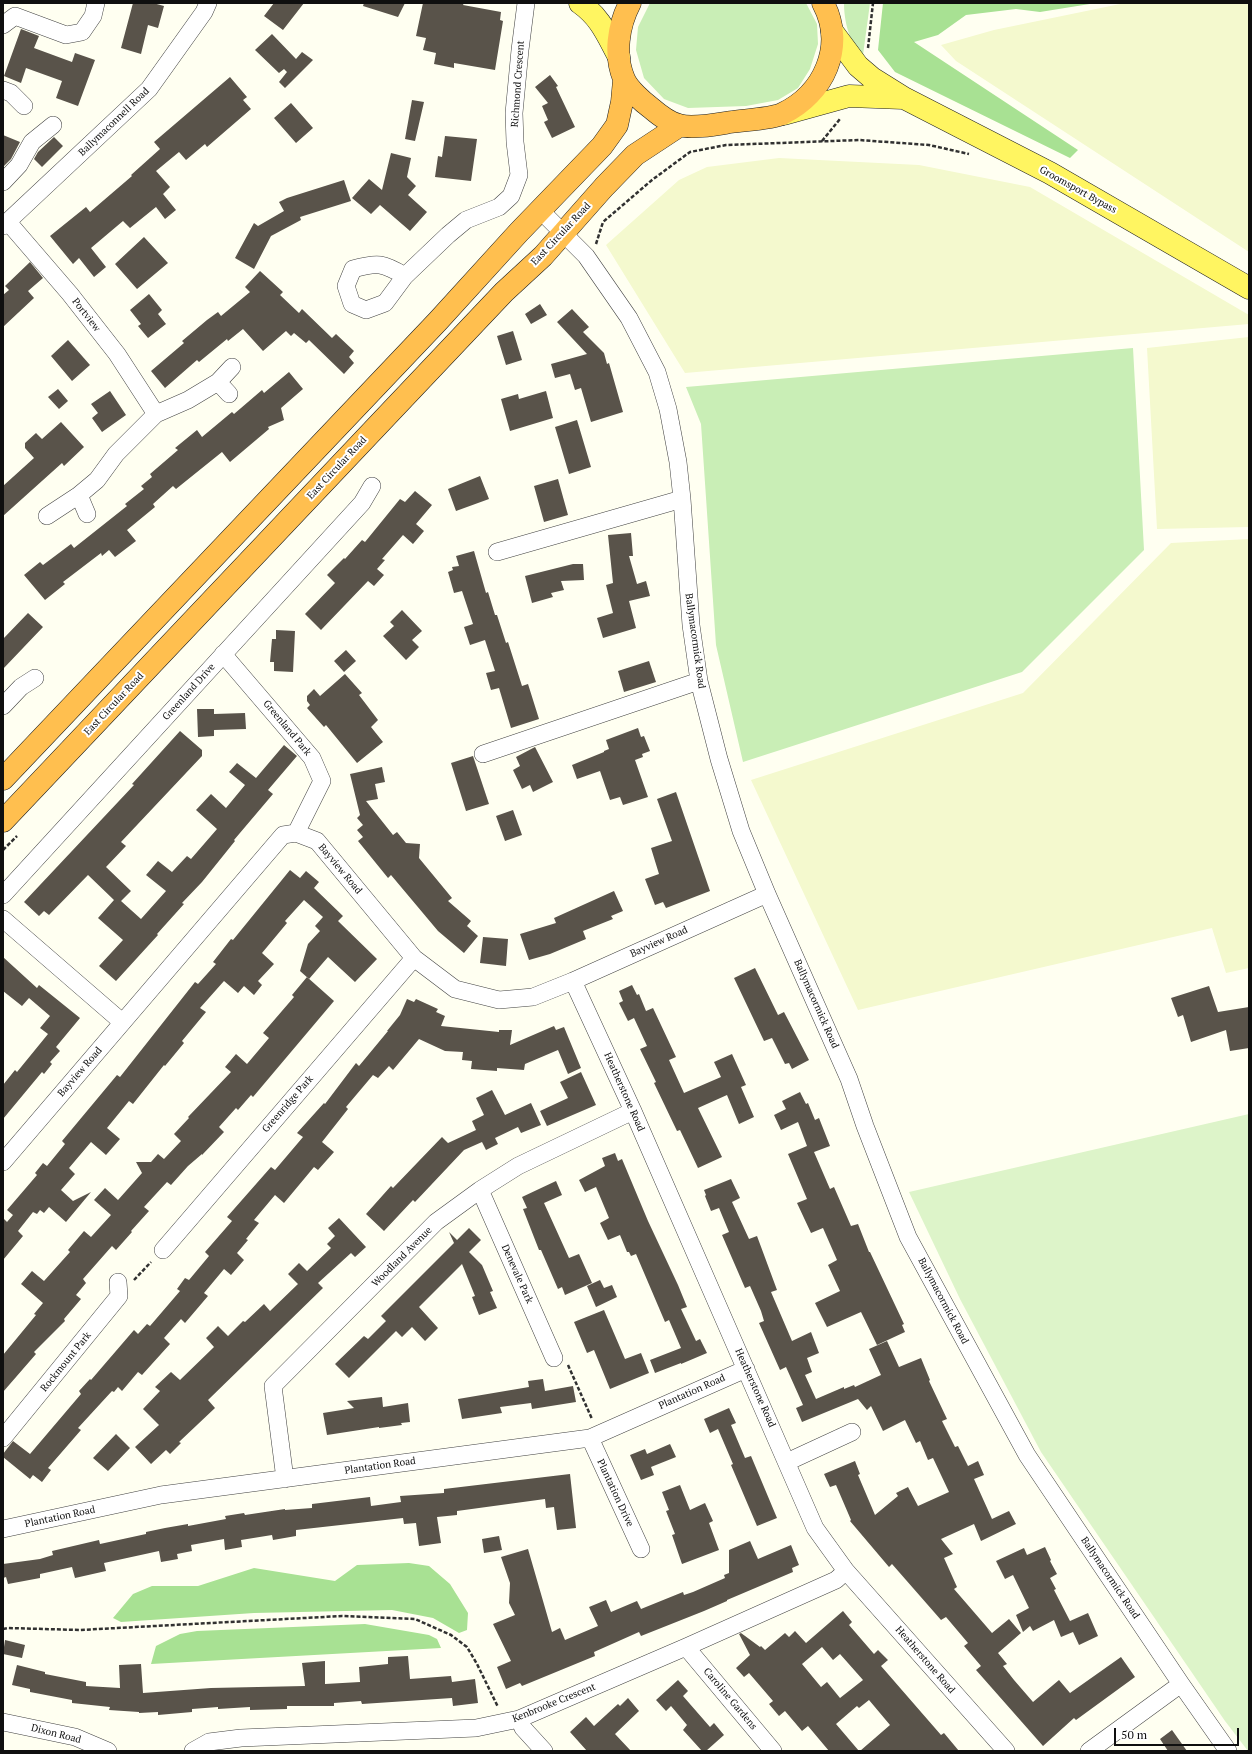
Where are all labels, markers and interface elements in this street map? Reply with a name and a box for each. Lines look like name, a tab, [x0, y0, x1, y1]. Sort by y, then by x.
street label: Richmond Crescent	[509, 40, 527, 128]
street label: Ballymaconnell Road	[76, 85, 152, 159]
street label: Groomsport Bypass	[1037, 164, 1119, 216]
street label: East Circular Road	[529, 200, 593, 268]
street label: Portview	[69, 296, 103, 334]
street label: East Circular Road	[305, 434, 369, 502]
street label: Ballymacormick Road	[682, 593, 708, 689]
street label: Greenland Drive	[160, 661, 218, 723]
street label: East Circular Road	[82, 670, 146, 738]
street label: Greenland Park	[260, 698, 314, 758]
street label: Bayview Road	[316, 842, 364, 896]
street label: Bayview Road	[628, 924, 690, 960]
street label: Ballymacormick Road	[791, 958, 841, 1050]
street label: Bayview Road	[55, 1045, 105, 1099]
street label: Heatherstone Road	[601, 1051, 647, 1133]
street label: Greenridge Park	[260, 1073, 316, 1135]
street label: Woodland Avenue	[369, 1224, 435, 1290]
street label: Denevale Park	[499, 1243, 535, 1305]
street label: Ballymacormick Road	[915, 1256, 971, 1346]
street label: Rockmount Park	[38, 1330, 94, 1394]
street label: Heatherstone Road	[732, 1347, 778, 1429]
street label: Plantation Road	[657, 1372, 727, 1412]
street label: Plantation Road	[344, 1455, 416, 1477]
street label: Plantation Drive	[594, 1457, 636, 1529]
street label: Plantation Road	[24, 1504, 96, 1530]
street label: Ballymacormick Road	[1078, 1535, 1142, 1621]
street label: Heatherstone Road	[893, 1624, 957, 1696]
street label: Caroline Gardens	[701, 1666, 759, 1732]
street label: Kenbrooke Crescent	[511, 1681, 597, 1725]
scale bar	[1116, 1720, 1241, 1746]
street label: Dixon Road	[30, 1722, 82, 1746]
text: 50 m	[1121, 1727, 1147, 1742]

